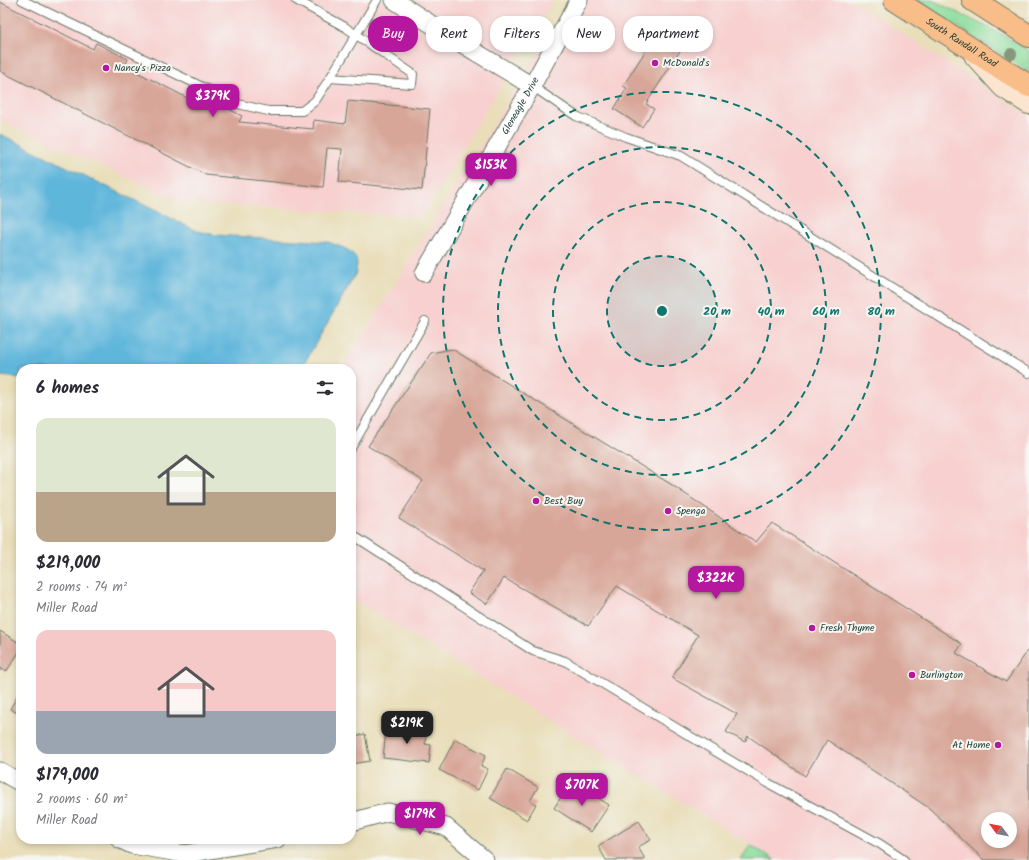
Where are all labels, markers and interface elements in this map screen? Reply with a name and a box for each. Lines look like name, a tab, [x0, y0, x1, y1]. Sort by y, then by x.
street label: South Randall Road	[922, 14, 1001, 72]
chip: Buy	[368, 16, 418, 52]
chip: Rent	[426, 16, 482, 52]
chip: Filters	[490, 16, 554, 52]
chip: New	[562, 16, 615, 52]
chip: Apartment	[623, 16, 713, 52]
place label: McDonald's	[663, 55, 710, 71]
marker: McDonald's	[650, 58, 660, 68]
place label: Nancy's Pizza	[114, 60, 171, 76]
marker: Nancy's Pizza	[101, 63, 111, 73]
street label: Gleneagle Drive	[498, 74, 544, 138]
pin: $379K	[185, 84, 241, 118]
text: $379K	[195, 86, 231, 107]
pin: $153K	[463, 153, 519, 187]
text: $153K	[474, 155, 508, 176]
text: 20 m	[703, 302, 731, 321]
text: 40 m	[757, 302, 785, 321]
text: 60 m	[812, 302, 840, 321]
text: 80 m	[867, 302, 895, 321]
centre of rings	[655, 304, 669, 318]
text: 6 homes	[36, 375, 99, 402]
icon: filters	[314, 377, 336, 399]
icon: home	[150, 444, 222, 516]
place label: Best Buy	[544, 493, 583, 509]
marker: Best Buy	[531, 496, 541, 506]
place label: Spenga	[676, 503, 706, 519]
marker: Spenga	[663, 506, 673, 516]
text: $219,000	[36, 550, 100, 577]
pin: $322K	[688, 566, 744, 600]
text: $322K	[697, 568, 735, 589]
text: 2 rooms · 74 m²	[36, 577, 127, 598]
text: Miller Road	[36, 598, 97, 619]
place label: Fresh Thyme	[820, 620, 875, 636]
marker: Fresh Thyme	[807, 623, 817, 633]
icon: home	[150, 656, 222, 728]
place label: Burlington	[920, 667, 963, 683]
marker: Burlington	[907, 670, 917, 680]
pin: $219K	[379, 711, 435, 745]
text: $219K	[390, 713, 424, 734]
place label: At Home	[952, 737, 990, 753]
marker: At Home	[993, 740, 1003, 750]
text: $179,000	[36, 762, 98, 789]
pin: $707K	[554, 773, 610, 807]
text: $707K	[565, 775, 599, 796]
text: 2 rooms · 60 m²	[36, 789, 128, 810]
pin: $179K	[392, 802, 448, 836]
text: $179K	[404, 804, 436, 825]
text: Miller Road	[36, 810, 97, 831]
north arrow	[981, 812, 1017, 848]
map controls	[981, 812, 1017, 848]

